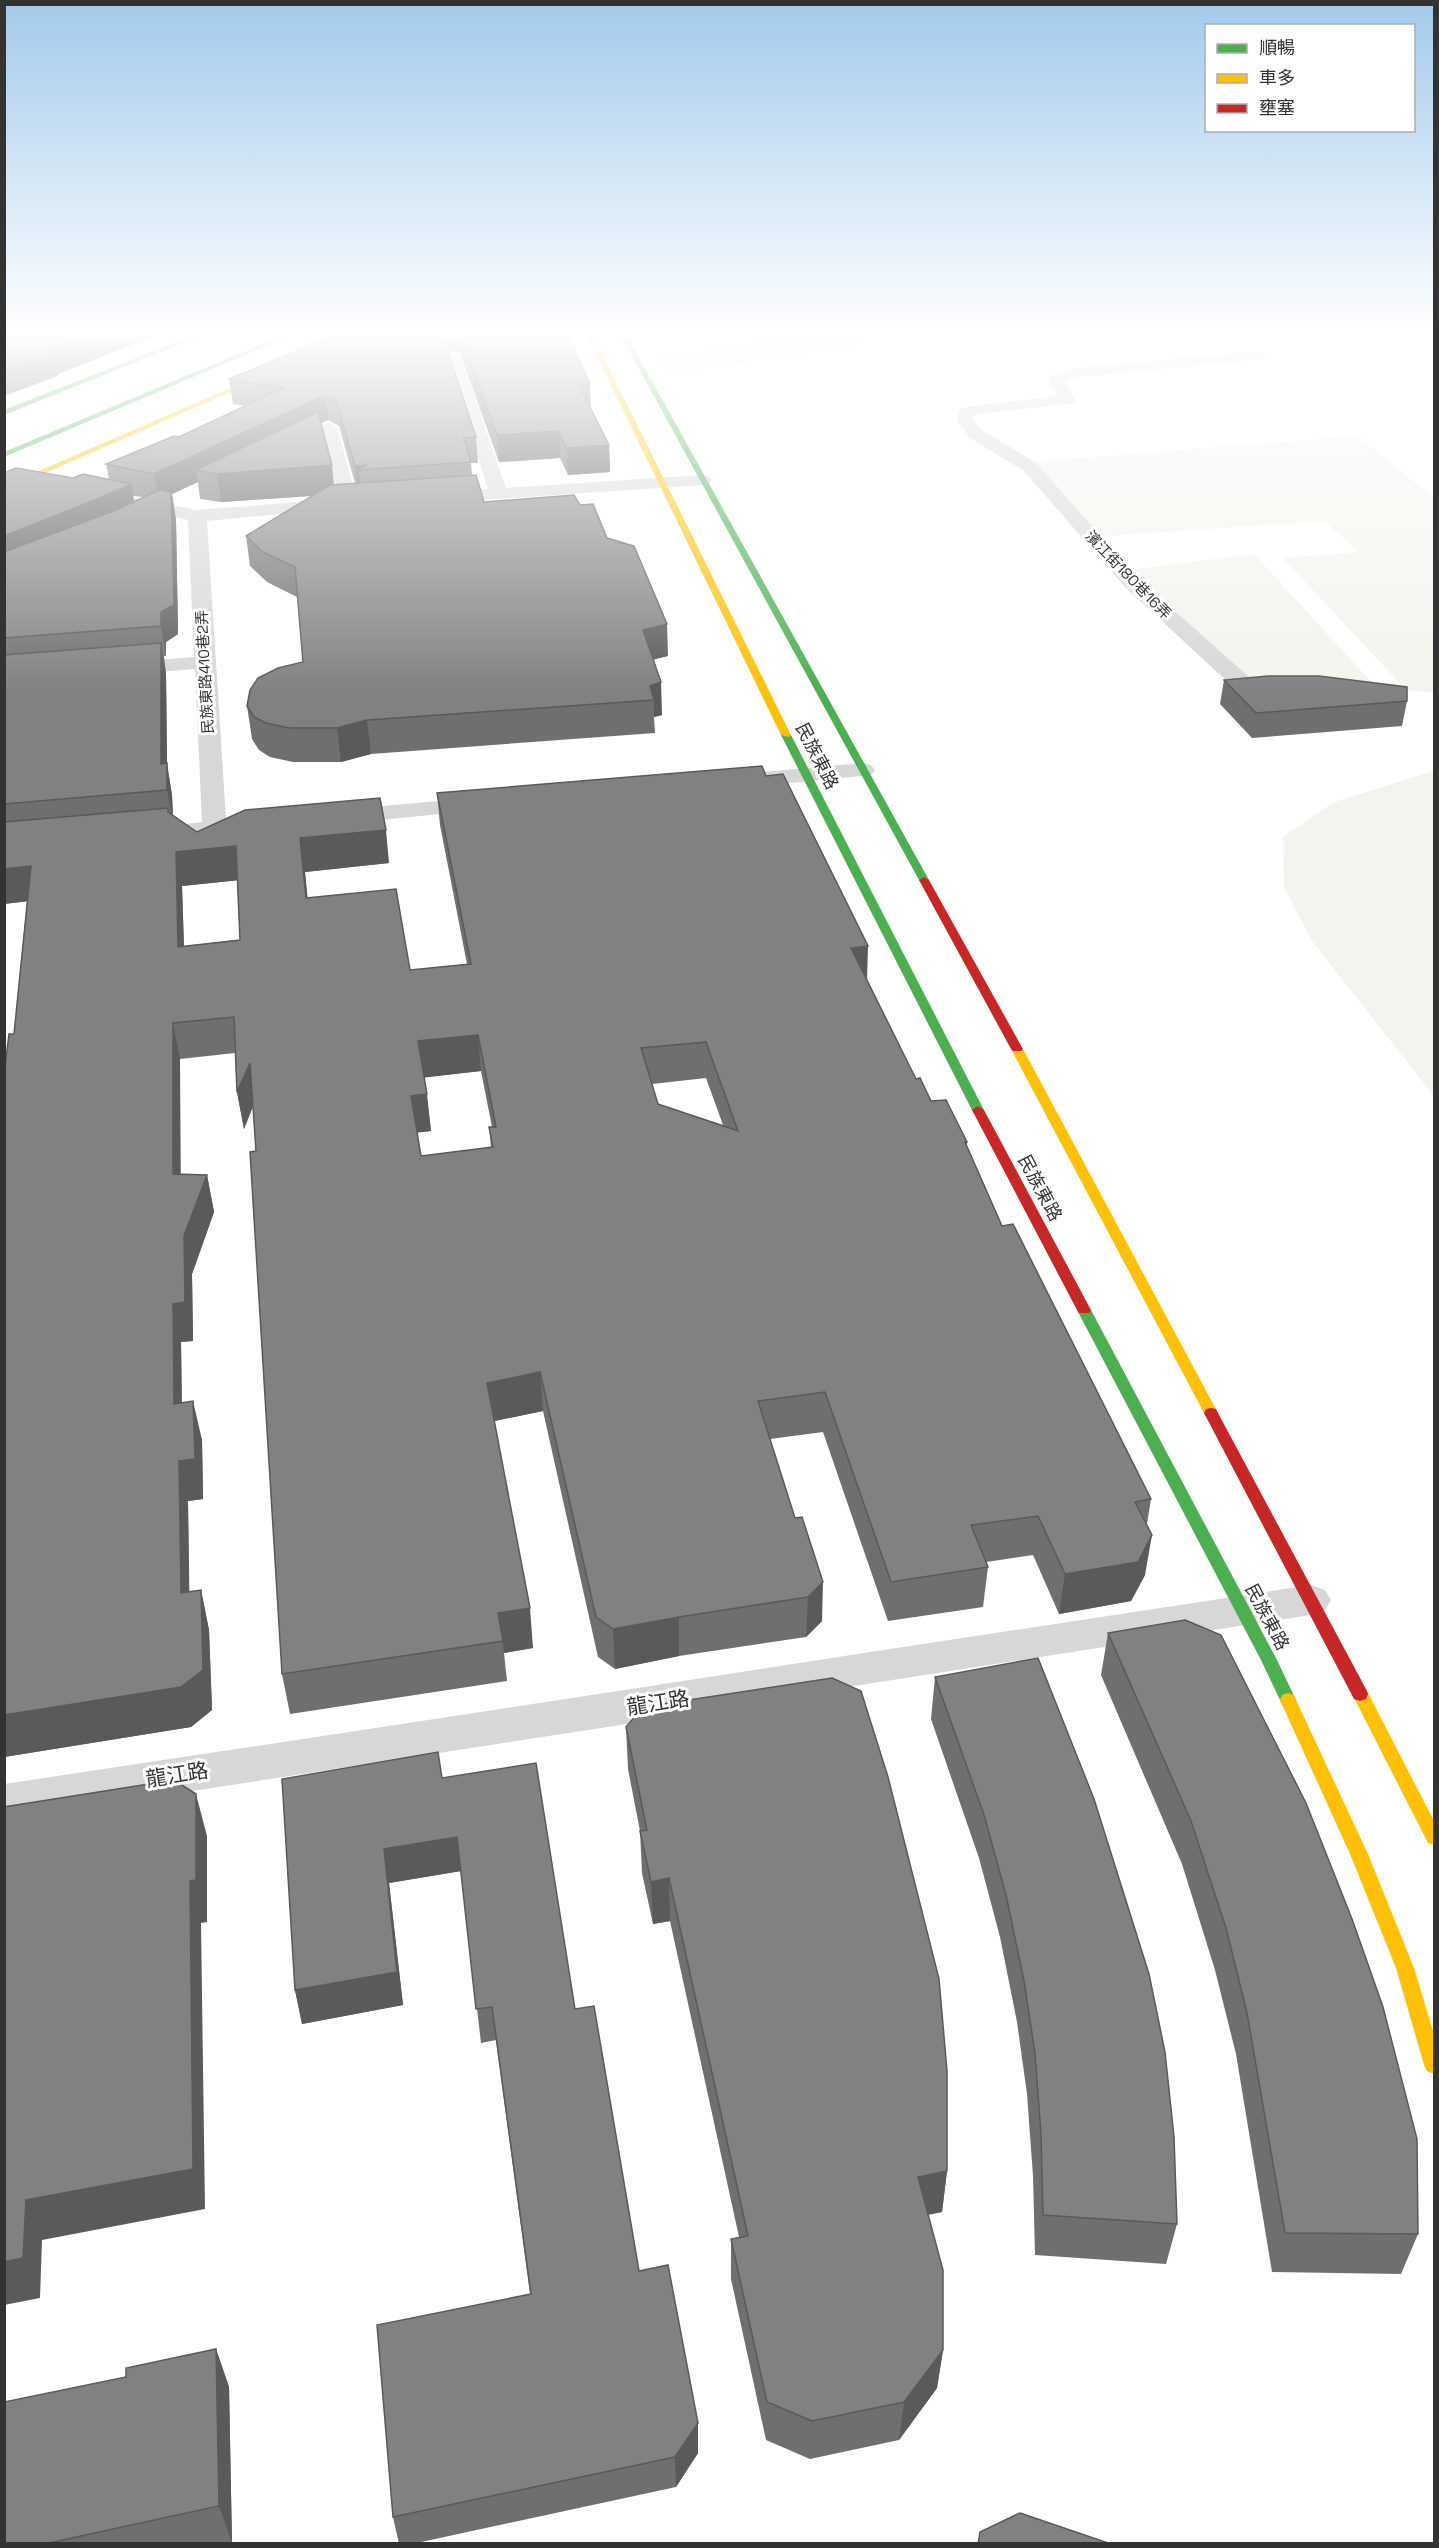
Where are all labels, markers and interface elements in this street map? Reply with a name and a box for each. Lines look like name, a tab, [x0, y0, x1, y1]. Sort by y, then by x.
legend	[1205, 24, 1415, 132]
text: 順暢	[1259, 36, 1295, 59]
text: 車多	[1259, 66, 1295, 89]
text: 壅塞	[1259, 96, 1295, 119]
street label: 濱江街180巷16弄	[1081, 526, 1175, 623]
street label: 民族東路410巷2弄	[192, 610, 217, 734]
street label: 民族東路	[791, 718, 844, 793]
street label: 民族東路	[1013, 1151, 1067, 1225]
street label: 民族東路	[1240, 1580, 1294, 1654]
street label: 龍江路	[625, 1684, 691, 1721]
street label: 龍江路	[144, 1756, 210, 1793]

